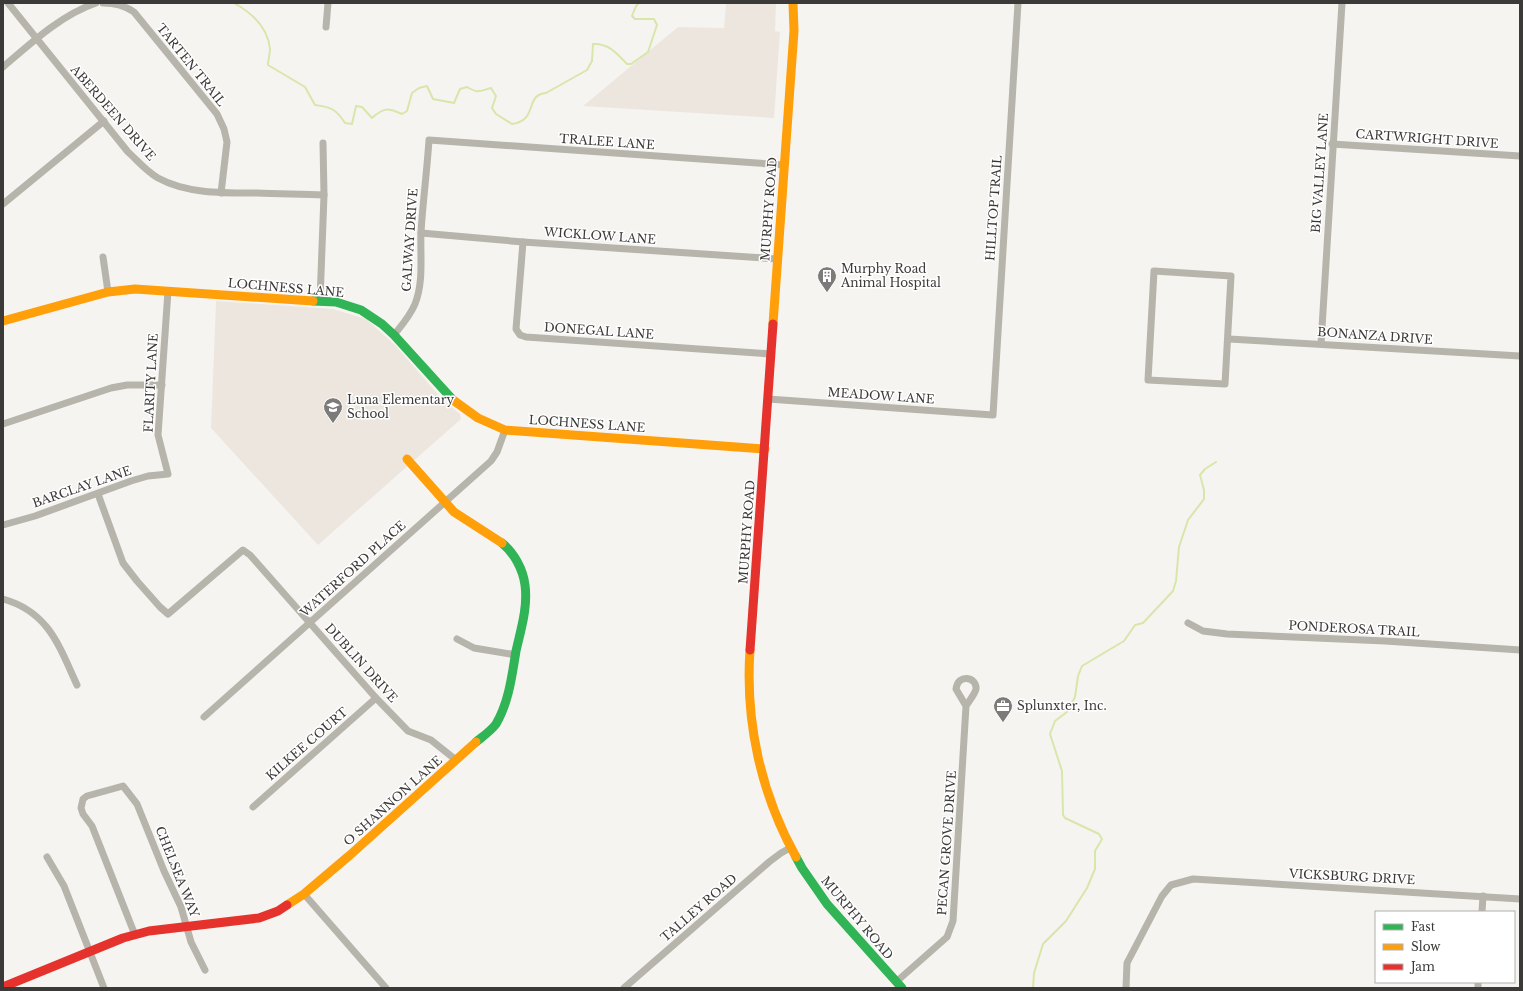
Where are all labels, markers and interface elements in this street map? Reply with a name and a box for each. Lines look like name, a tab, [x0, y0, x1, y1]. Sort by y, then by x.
street label: TARTEN TRAIL	[154, 21, 229, 109]
street label: ABERDEEN DRIVE	[67, 61, 159, 164]
street label: BIG VALLEY LANE	[1308, 112, 1331, 233]
street label: CARTWRIGHT DRIVE	[1355, 126, 1499, 151]
street label: TRALEE LANE	[559, 131, 655, 152]
street label: HILLTOP TRAIL	[982, 154, 1005, 261]
street label: MURPHY ROAD	[757, 157, 780, 261]
street label: GALWAY DRIVE	[398, 187, 421, 292]
street label: WICKLOW LANE	[543, 224, 657, 247]
place label: Murphy Road Animal Hospital	[840, 261, 941, 290]
building icon: Murphy Road Animal Hospital	[816, 265, 838, 293]
street label: LOCHNESS LANE	[227, 275, 345, 300]
street label: DONEGAL LANE	[544, 319, 655, 342]
street label: BONANZA DRIVE	[1317, 324, 1434, 347]
street label: FLARITY LANE	[140, 333, 161, 433]
street label: MEADOW LANE	[827, 384, 935, 407]
place label: Luna Elementary School	[347, 392, 454, 421]
school or university icon: Luna Elementary School	[322, 396, 344, 424]
street label: LOCHNESS LANE	[528, 412, 646, 435]
street label: BARCLAY LANE	[30, 462, 134, 510]
street label: MURPHY ROAD	[735, 480, 758, 584]
street label: WATERFORD PLACE	[296, 517, 409, 621]
street label: PONDEROSA TRAIL	[1288, 618, 1420, 639]
street label: DUBLIN DRIVE	[322, 620, 401, 705]
office icon: Splunxter, Inc.	[992, 695, 1014, 723]
place label: Splunxter, Inc.	[1017, 698, 1107, 713]
street label: KILKEE COURT	[263, 704, 351, 783]
street label: O SHANNON LANE	[340, 752, 445, 849]
street label: PECAN GROVE DRIVE	[934, 770, 959, 916]
street label: CHELSEA WAY	[152, 824, 203, 920]
street label: VICKSBURG DRIVE	[1288, 866, 1416, 887]
street label: TALLEY ROAD	[658, 870, 740, 945]
street label: MURPHY ROAD	[818, 873, 897, 962]
legend	[1375, 911, 1515, 983]
text: Fast	[1411, 919, 1436, 934]
text: Slow	[1411, 939, 1441, 954]
text: Jam	[1409, 959, 1435, 974]

